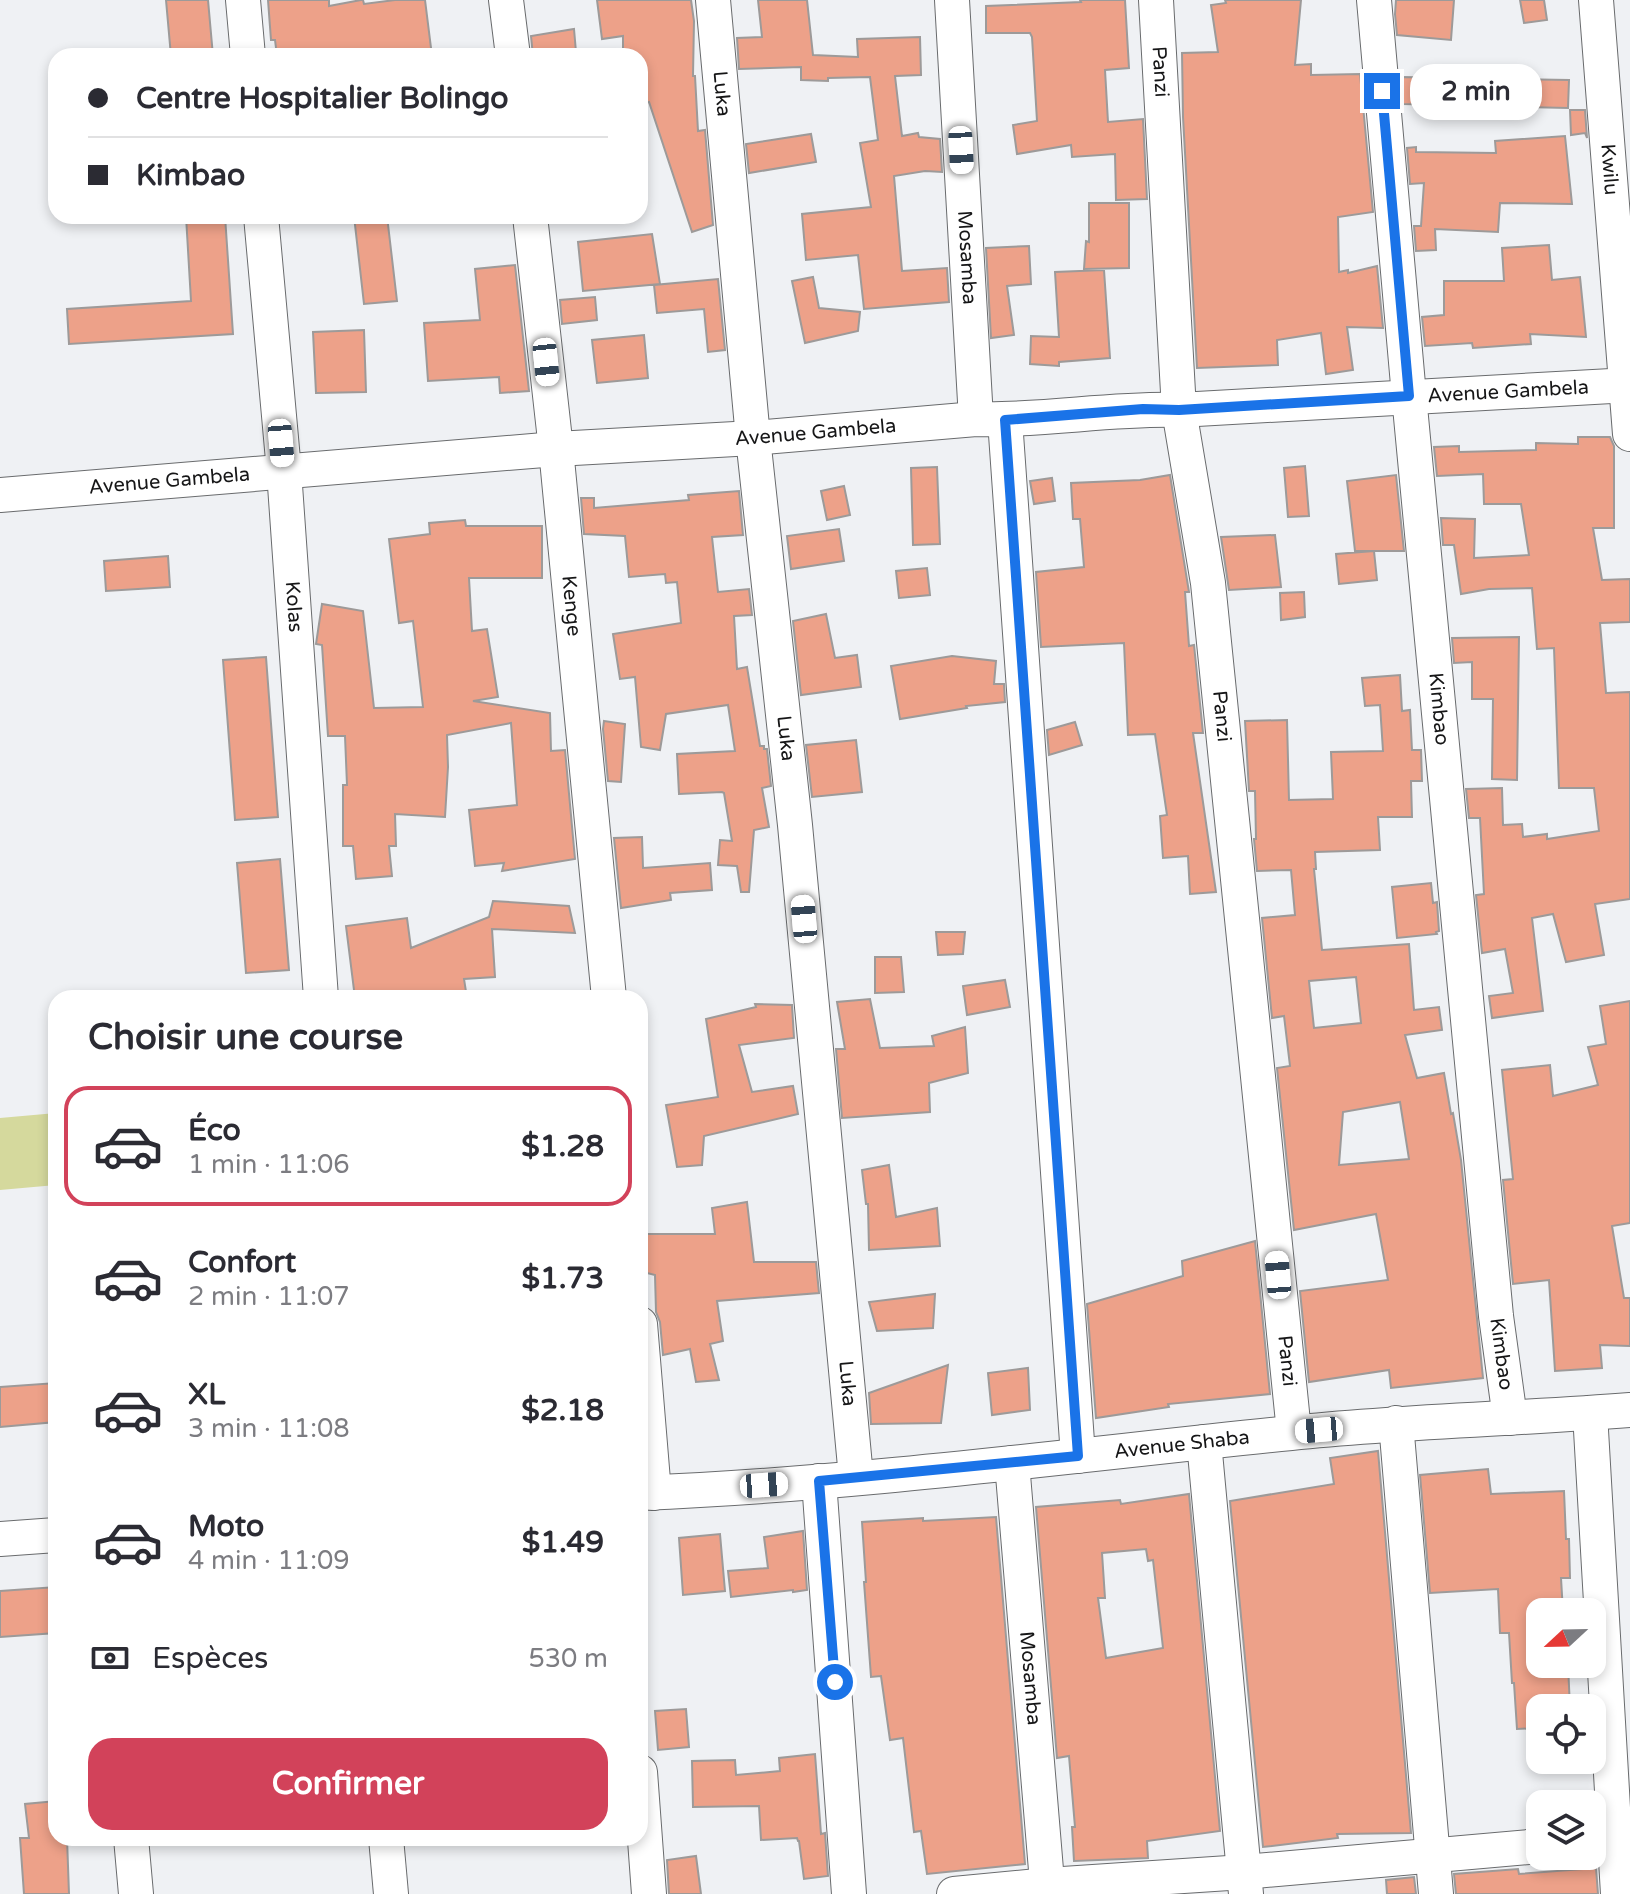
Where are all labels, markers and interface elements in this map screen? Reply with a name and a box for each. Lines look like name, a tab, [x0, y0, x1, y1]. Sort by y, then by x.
street label: Panzi	[1147, 46, 1173, 98]
callout: 2 min	[1410, 63, 1542, 119]
street label: Luka	[708, 70, 736, 117]
route end	[1364, 73, 1400, 109]
text: 2 min	[1441, 76, 1511, 107]
text: Centre Hospitalier Bolingo	[136, 80, 509, 117]
car	[948, 125, 974, 175]
street label: Kwilu	[1595, 143, 1623, 196]
text: Kimbao	[136, 157, 245, 194]
street label: Mosamba	[952, 210, 981, 305]
car	[532, 337, 560, 387]
street label: Avenue Gambela	[1427, 375, 1590, 408]
street label: Avenue Gambela	[734, 414, 897, 451]
car	[267, 418, 295, 468]
street label: Avenue Gambela	[88, 462, 251, 500]
street label: Kenge	[556, 574, 586, 637]
street label: Kolas	[280, 580, 307, 633]
street label: Kimbao	[1423, 672, 1454, 746]
street label: Panzi	[1207, 690, 1236, 743]
street label: Luka	[771, 714, 800, 762]
car	[790, 894, 818, 944]
text: Choisir une course	[88, 1016, 403, 1059]
icon: car	[92, 1110, 164, 1182]
text: Éco	[188, 1112, 241, 1149]
text: $1.28	[521, 1128, 604, 1165]
text: 1 min · 11:06	[188, 1149, 350, 1180]
icon: car	[92, 1242, 164, 1314]
text: Confort	[188, 1244, 296, 1281]
car	[1264, 1250, 1292, 1300]
text: $1.73	[522, 1260, 604, 1297]
text: 2 min · 11:07	[188, 1281, 350, 1312]
street label: Kimbao	[1484, 1316, 1518, 1392]
street label: Panzi	[1272, 1334, 1301, 1388]
street label: Luka	[833, 1360, 861, 1407]
icon: car	[92, 1374, 164, 1446]
text: XL	[188, 1376, 225, 1413]
text: $2.18	[521, 1392, 604, 1429]
text: 3 min · 11:08	[188, 1413, 350, 1444]
car	[1294, 1416, 1344, 1444]
street label: Avenue Shaba	[1113, 1425, 1251, 1464]
car	[739, 1471, 789, 1499]
icon: car	[92, 1506, 164, 1578]
text: Moto	[188, 1508, 264, 1545]
text: $1.49	[522, 1524, 604, 1561]
text: 4 min · 11:09	[188, 1545, 350, 1576]
north arrow	[1526, 1598, 1606, 1678]
map controls	[1526, 1598, 1606, 1870]
street label: Mosamba	[1014, 1630, 1046, 1726]
icon: cash	[88, 1636, 132, 1680]
text: Espèces	[152, 1640, 269, 1677]
text: 530 m	[528, 1643, 608, 1674]
route start	[817, 1664, 853, 1700]
button: locate	[1526, 1694, 1606, 1774]
button: Confirmer	[88, 1738, 608, 1830]
button: layers	[1526, 1790, 1606, 1870]

